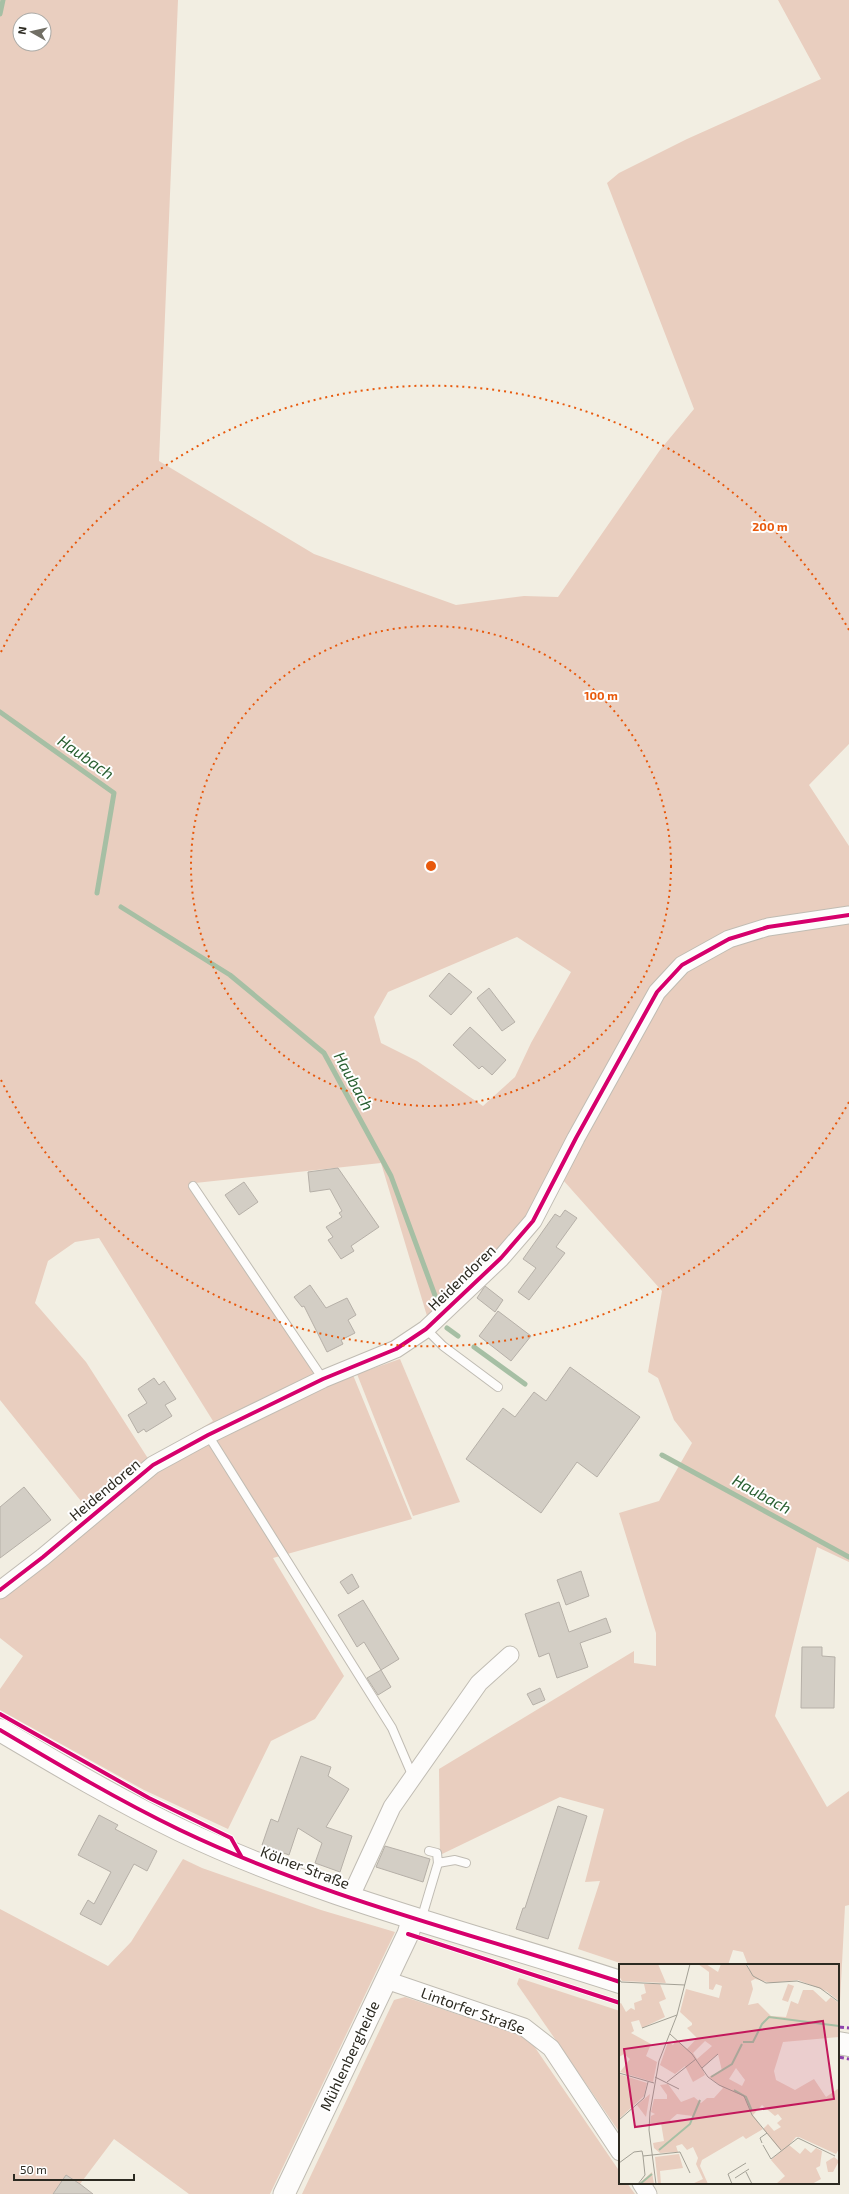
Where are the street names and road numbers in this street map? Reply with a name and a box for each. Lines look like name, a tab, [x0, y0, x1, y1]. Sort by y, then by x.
street label: Heidendoren	[424, 1241, 499, 1314]
street label: Heidendoren	[65, 1454, 143, 1524]
street label: Kölner Straße	[258, 1842, 352, 1892]
street label: Lintorfer Straße	[419, 1983, 528, 2037]
street label: Mühlenbergheide	[316, 1998, 383, 2114]

